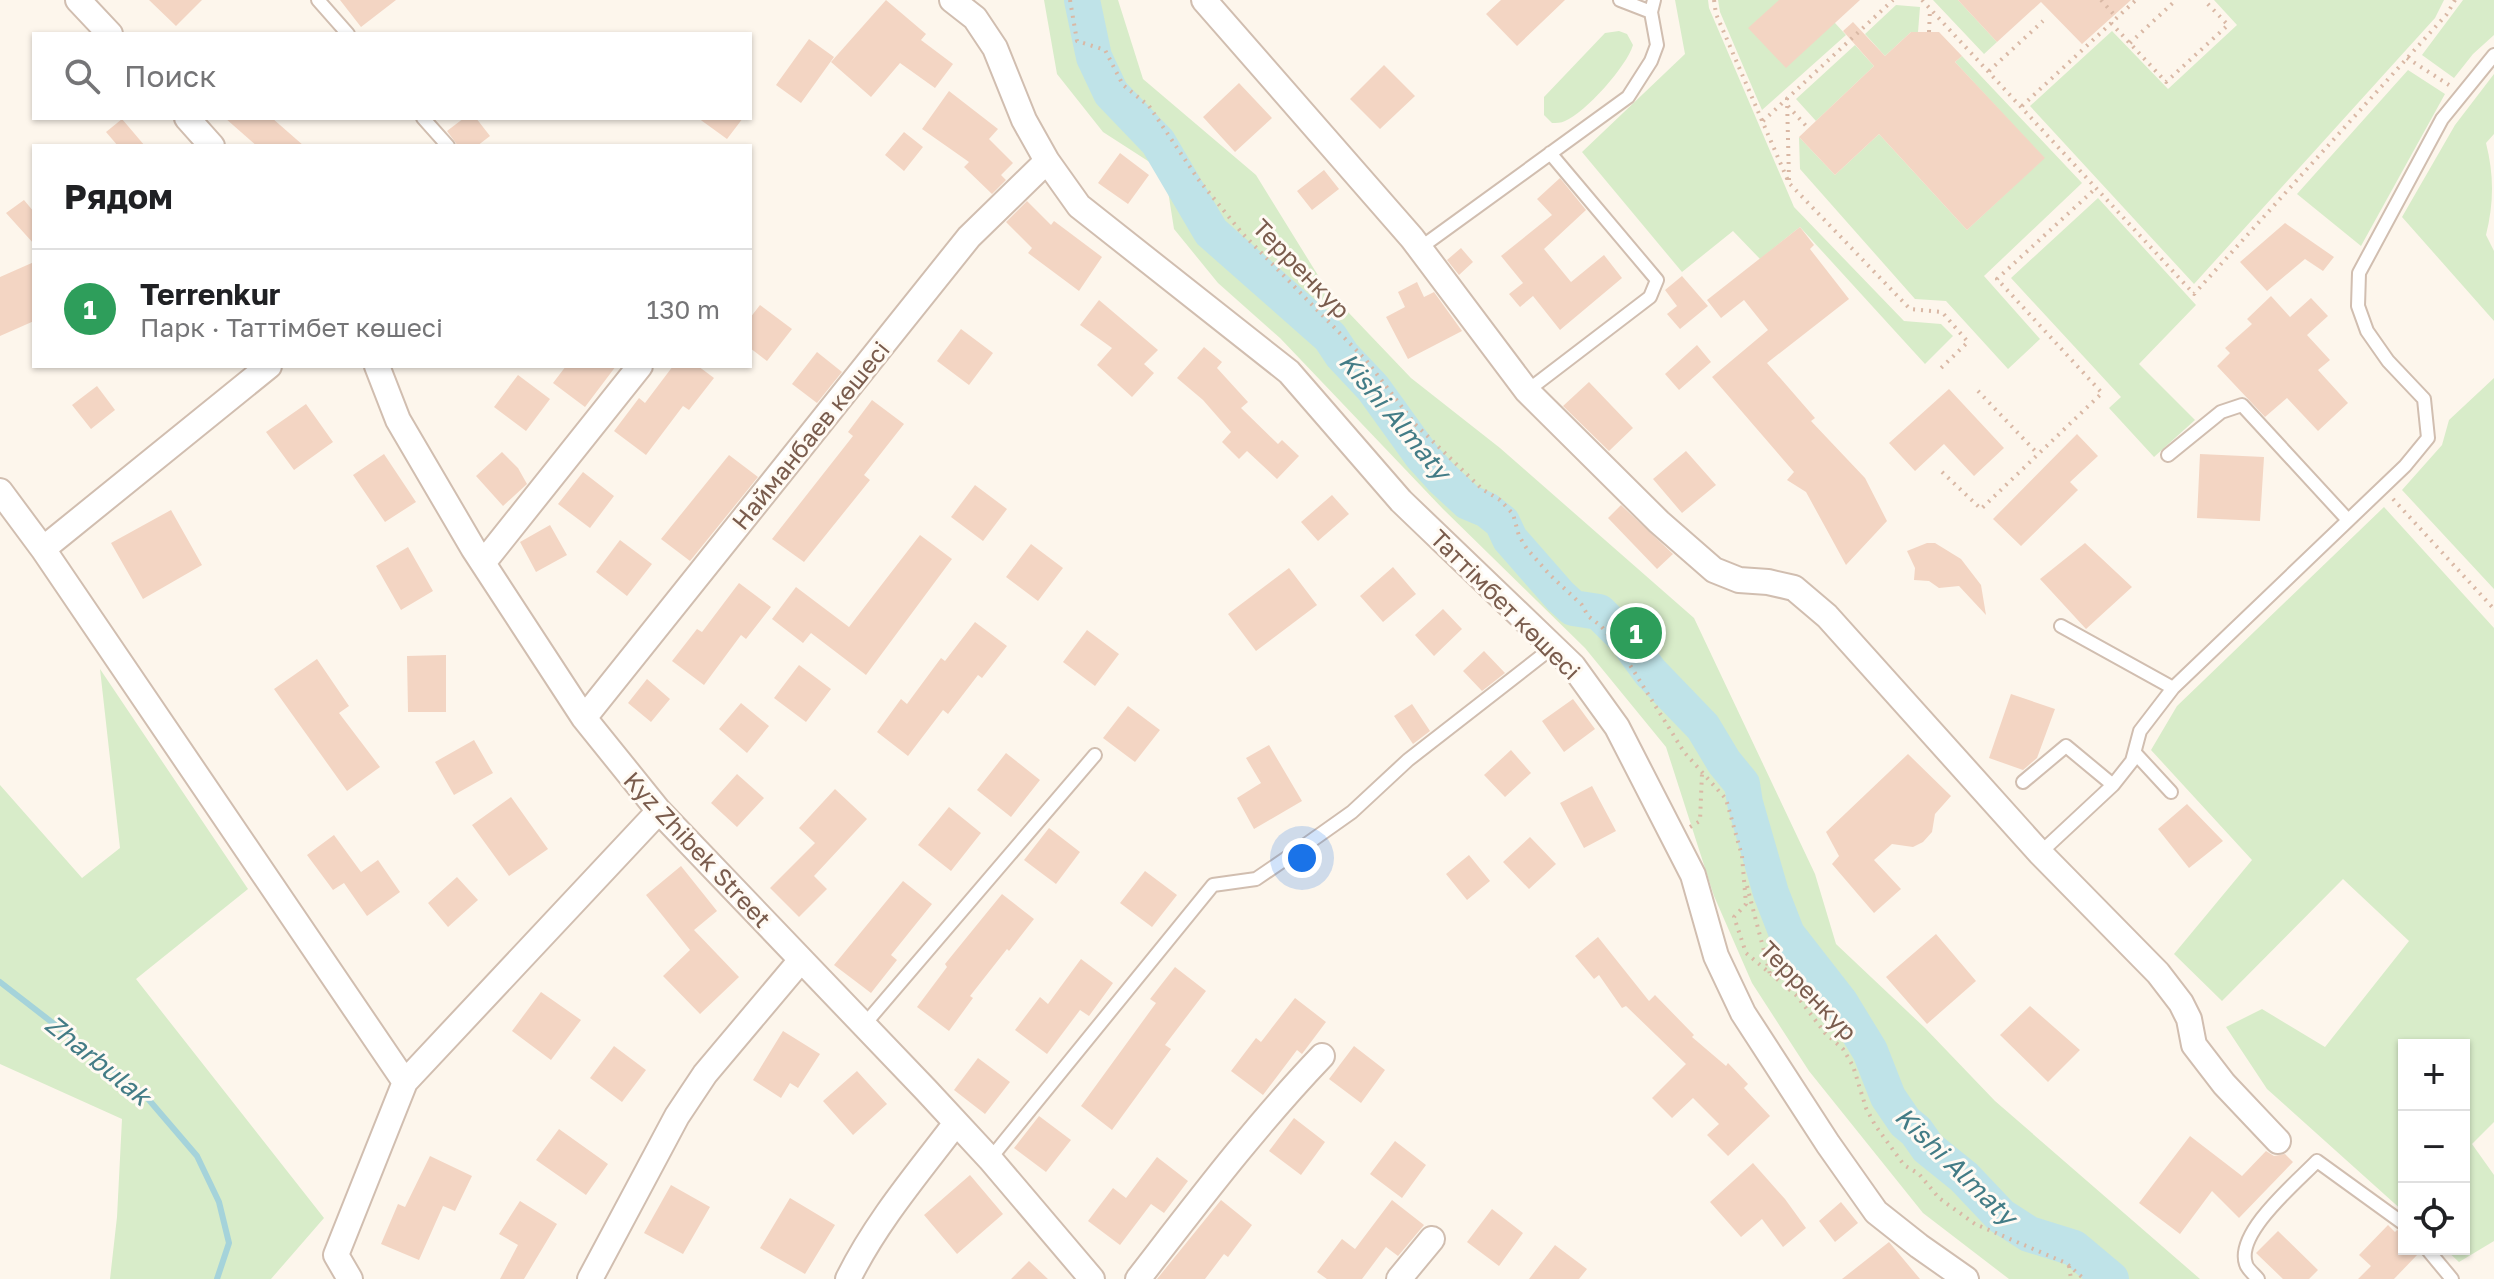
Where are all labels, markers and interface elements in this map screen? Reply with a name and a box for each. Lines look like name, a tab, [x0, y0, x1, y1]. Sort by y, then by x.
search box	[32, 32, 752, 120]
icon: search	[60, 54, 104, 98]
text: Поиск	[124, 58, 216, 94]
text: Рядом	[64, 176, 173, 216]
street label: Терренкур	[1247, 212, 1357, 324]
text: Terrenkur	[140, 276, 281, 312]
text: 1	[83, 294, 97, 325]
text: 130 m	[647, 294, 720, 325]
text: Парк · Таттімбет көшесі	[140, 312, 443, 343]
street label: Найманбаев көшесі	[725, 335, 895, 535]
water label: Kіshі Almaty	[1333, 346, 1459, 488]
street label: Таттімбет көшесі	[1425, 523, 1587, 685]
pin: 1	[1610, 603, 1662, 663]
street label: Kyz Zhibek Street	[618, 765, 778, 933]
your location	[1282, 838, 1322, 878]
street label: Терренкур	[1754, 934, 1864, 1046]
water label: Zharbulak	[39, 1008, 158, 1113]
map controls	[2398, 1039, 2470, 1255]
button: +	[2398, 1039, 2470, 1111]
water label: Kіshі Almaty	[1889, 1101, 2025, 1234]
button: −	[2398, 1111, 2470, 1183]
button: locate	[2398, 1183, 2470, 1255]

